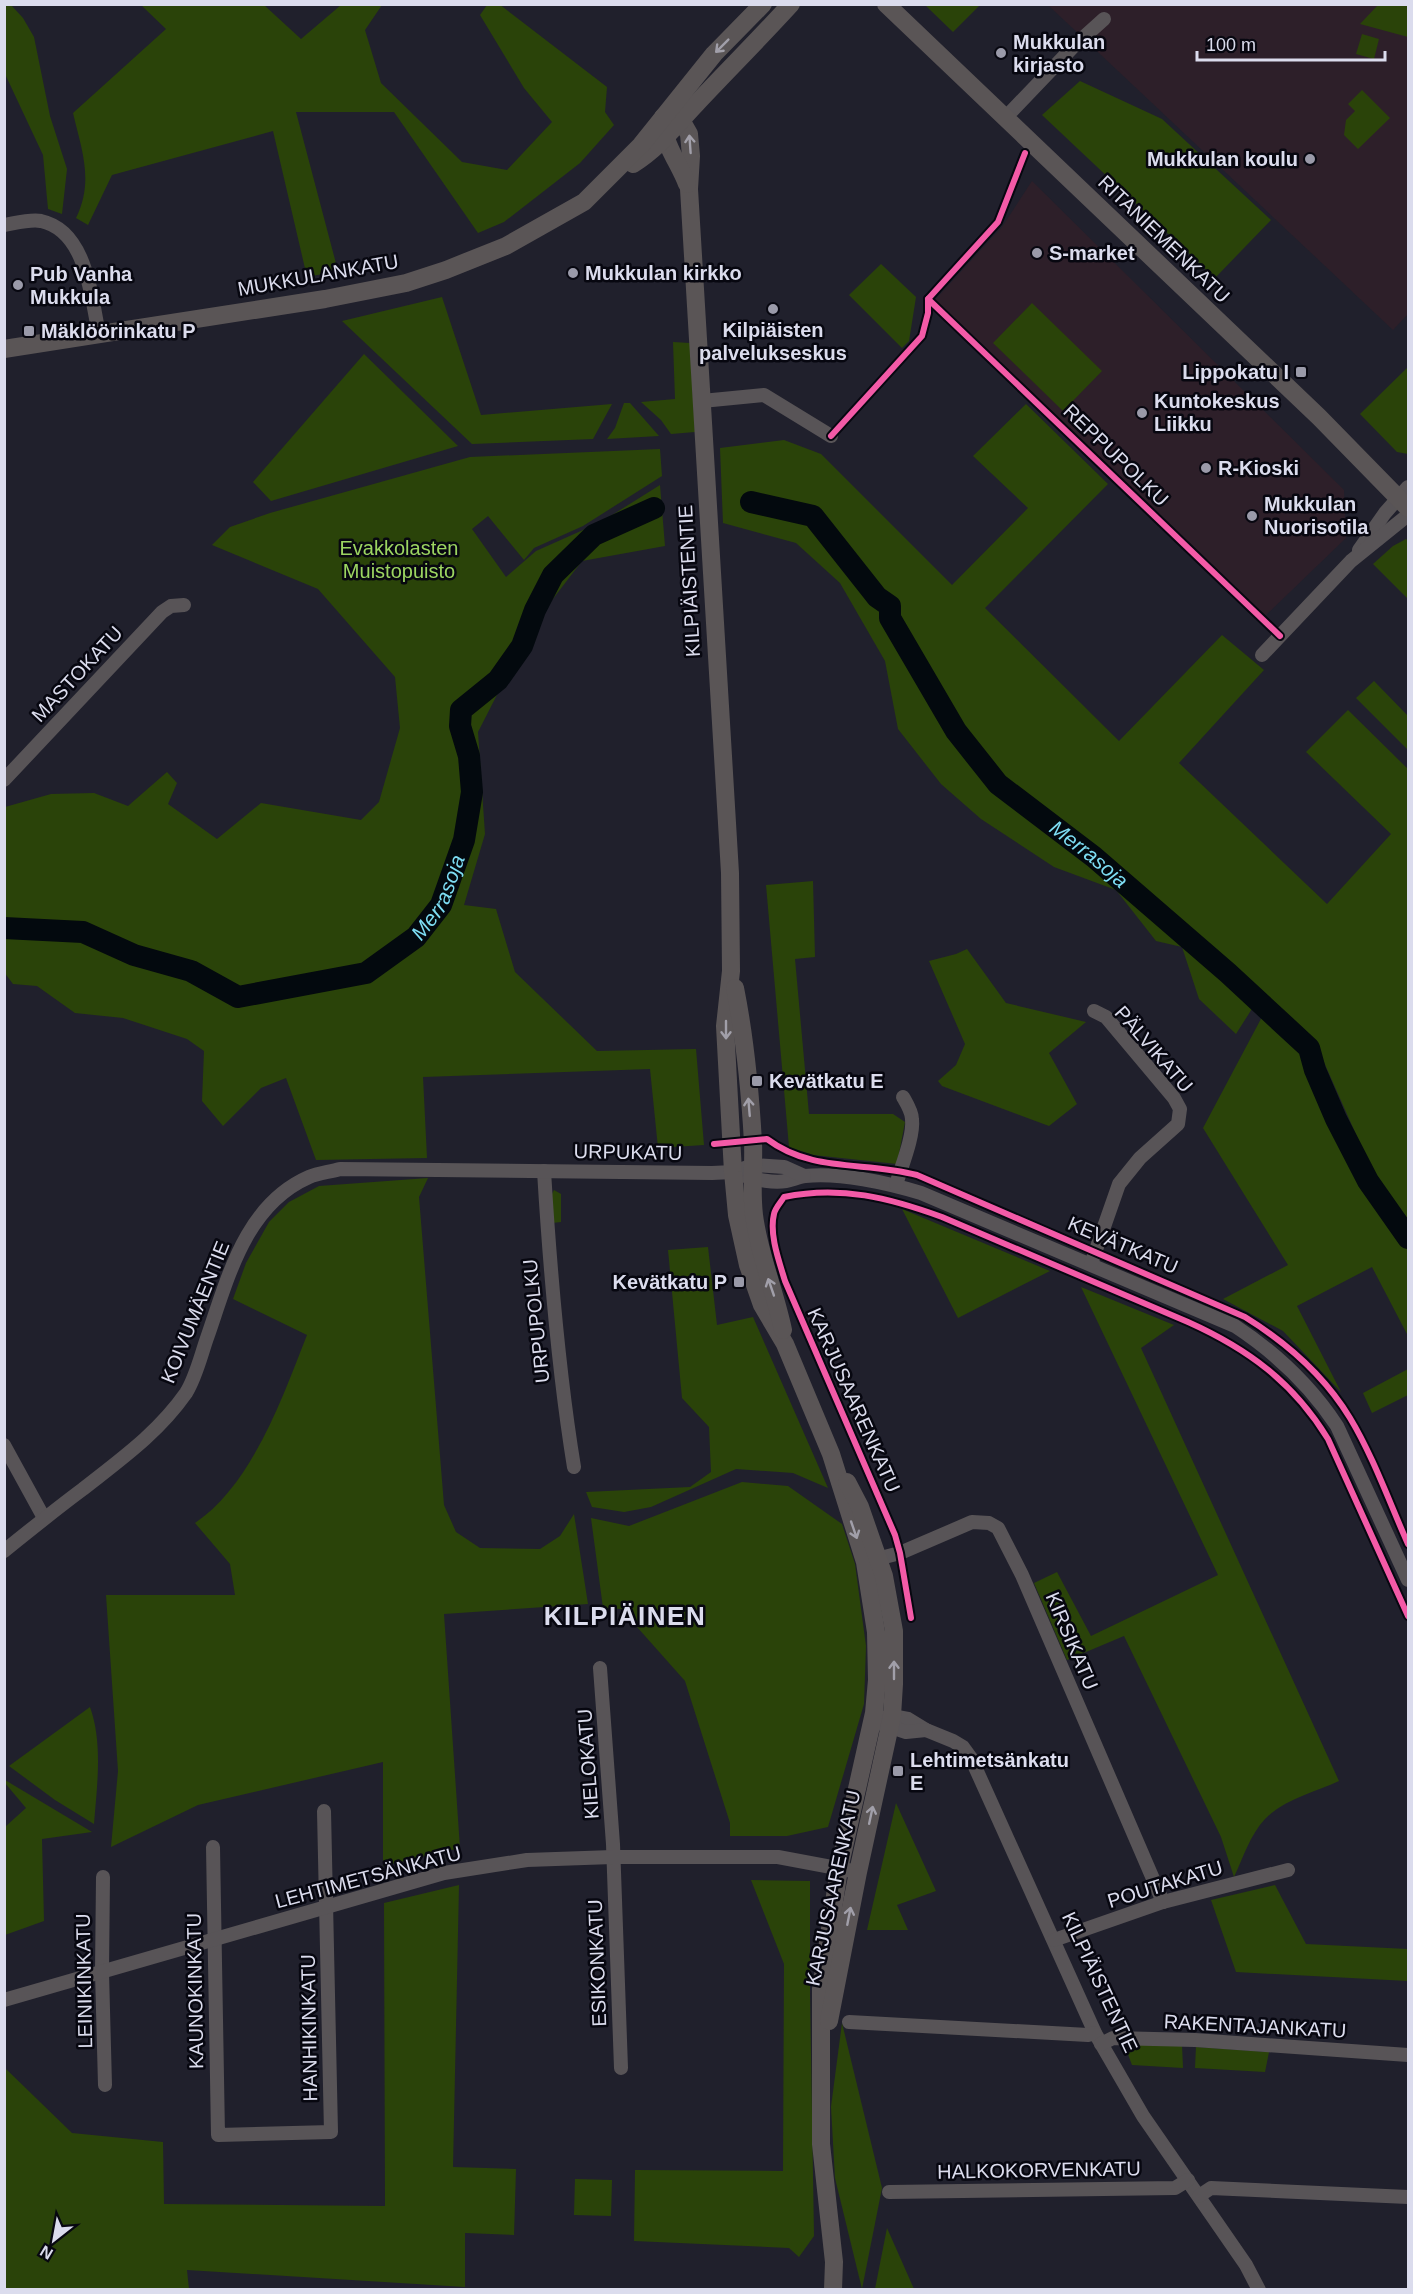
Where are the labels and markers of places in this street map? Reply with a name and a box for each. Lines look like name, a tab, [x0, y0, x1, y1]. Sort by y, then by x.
place label: Mukkulan kirjasto	[1013, 31, 1105, 76]
marker: Mukkulan kirjasto	[994, 46, 1008, 60]
place label: Mukkulan koulu	[1147, 148, 1298, 170]
marker: Mukkulan koulu	[1303, 152, 1317, 166]
place label: S-market	[1049, 242, 1135, 264]
marker: S-market	[1030, 246, 1044, 260]
place label: Mukkulan kirkko	[585, 262, 742, 284]
place label: Pub Vanha Mukkula	[30, 263, 133, 308]
marker: Mukkulan kirkko	[566, 266, 580, 280]
marker: Pub Vanha Mukkula	[11, 278, 25, 292]
marker: Kilpiäisten palvelukseskus	[766, 302, 780, 316]
place label: Kilpiäisten palvelukseskus	[699, 319, 847, 364]
place label: Mäklöörinkatu P	[41, 320, 195, 342]
marker: Mäklöörinkatu P	[22, 324, 36, 338]
place label: Lippokatu I	[1182, 361, 1289, 383]
marker: Lippokatu I	[1294, 365, 1308, 379]
place label: Kuntokeskus Liikku	[1154, 390, 1280, 435]
marker: Kuntokeskus Liikku	[1135, 406, 1149, 420]
place label: R-Kioski	[1218, 457, 1299, 479]
marker: R-Kioski	[1199, 461, 1213, 475]
place label: Mukkulan Nuorisotila	[1264, 493, 1369, 538]
marker: Mukkulan Nuorisotila	[1245, 509, 1259, 523]
place label: Kevätkatu E	[769, 1070, 884, 1092]
marker: Kevätkatu E	[750, 1074, 764, 1088]
place label: Kevätkatu P	[613, 1271, 727, 1293]
marker: Kevätkatu P	[732, 1275, 746, 1289]
place label: Lehtimetsänkatu E	[910, 1749, 1069, 1794]
marker: Lehtimetsänkatu E	[891, 1764, 905, 1778]

